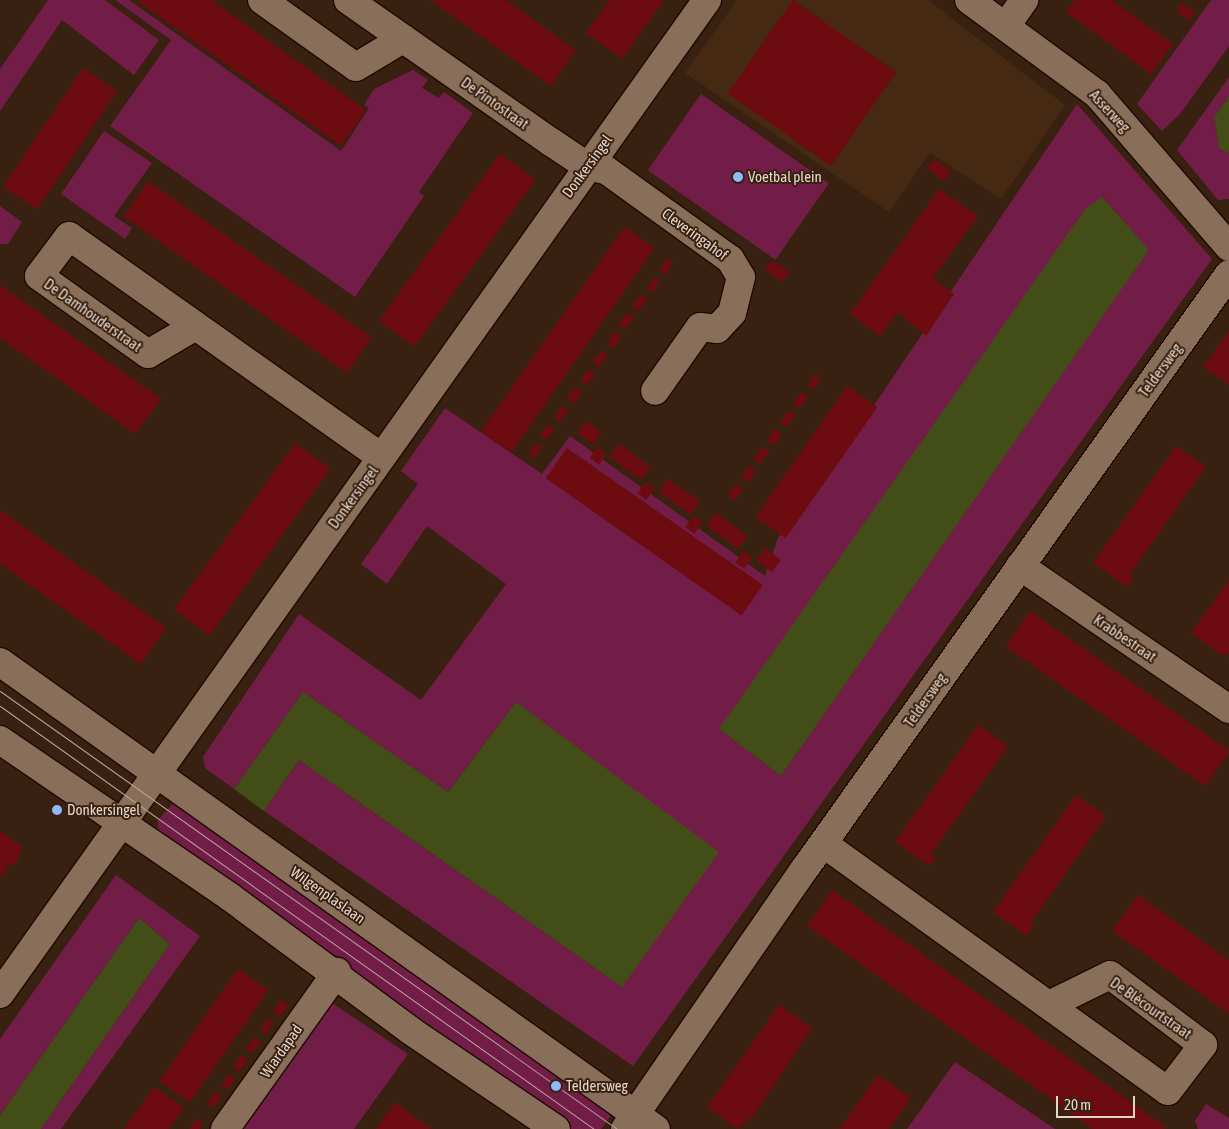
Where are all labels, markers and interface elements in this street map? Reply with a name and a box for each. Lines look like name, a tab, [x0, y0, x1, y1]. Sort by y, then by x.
street label: De Pintostraat	[458, 73, 532, 133]
street label: Asserweg	[1086, 86, 1134, 136]
street label: Donkersingel	[558, 131, 616, 201]
place label: Voetbal plein	[748, 168, 822, 186]
marker: Voetbal plein	[732, 171, 744, 183]
street label: Cleveringahof	[659, 204, 731, 264]
street label: De Damhouderstraat	[41, 275, 145, 355]
street label: Teldersweg	[1134, 340, 1186, 400]
street label: Donkersingel	[324, 462, 382, 532]
street label: Krabbestraat	[1090, 611, 1160, 665]
street label: Teldersweg	[900, 669, 950, 731]
place label: Donkersingel	[67, 801, 140, 819]
marker: Donkersingel	[51, 804, 63, 816]
street label: Wilgenplaslaan	[287, 863, 369, 927]
street label: De Blécourtstraat	[1107, 973, 1195, 1043]
street label: Wiardapad	[256, 1021, 306, 1081]
place label: Teldersweg	[566, 1077, 628, 1095]
marker: Teldersweg	[550, 1080, 562, 1092]
scale bar	[1059, 1086, 1138, 1118]
text: 20 m	[1064, 1096, 1091, 1113]

